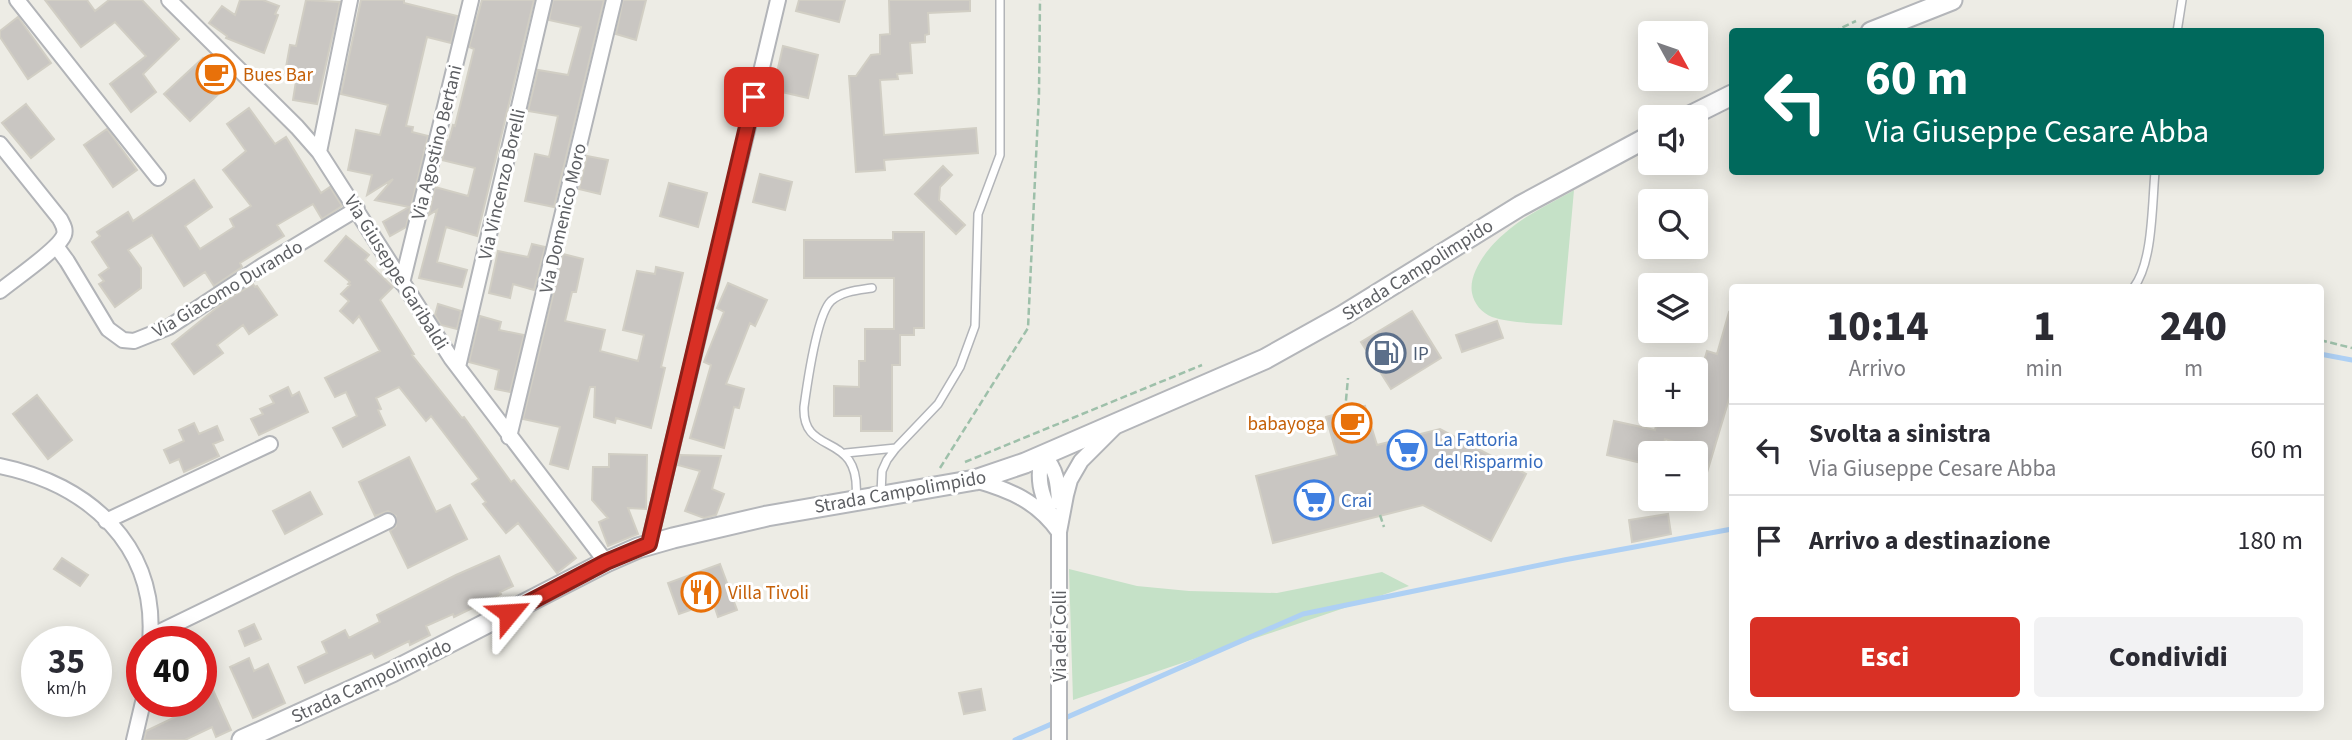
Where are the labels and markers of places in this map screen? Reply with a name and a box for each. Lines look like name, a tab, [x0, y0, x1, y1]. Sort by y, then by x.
cafe icon: Bues Bar	[195, 53, 237, 95]
place label: Bues Bar	[243, 62, 313, 89]
pin	[724, 67, 784, 127]
fuel station icon: IP	[1365, 332, 1407, 374]
place label: IP	[1413, 341, 1429, 368]
cafe icon: babayoga	[1331, 402, 1373, 444]
place label: babayoga	[1247, 411, 1325, 438]
place label: La Fattoria del Risparmio	[1434, 427, 1543, 476]
supermarket icon: La Fattoria del Risparmio	[1386, 429, 1428, 471]
supermarket icon: Crai	[1293, 479, 1335, 521]
place label: Crai	[1341, 488, 1372, 515]
restaurant icon: Villa Tivoli	[680, 571, 722, 613]
place label: Villa Tivoli	[728, 580, 809, 607]

